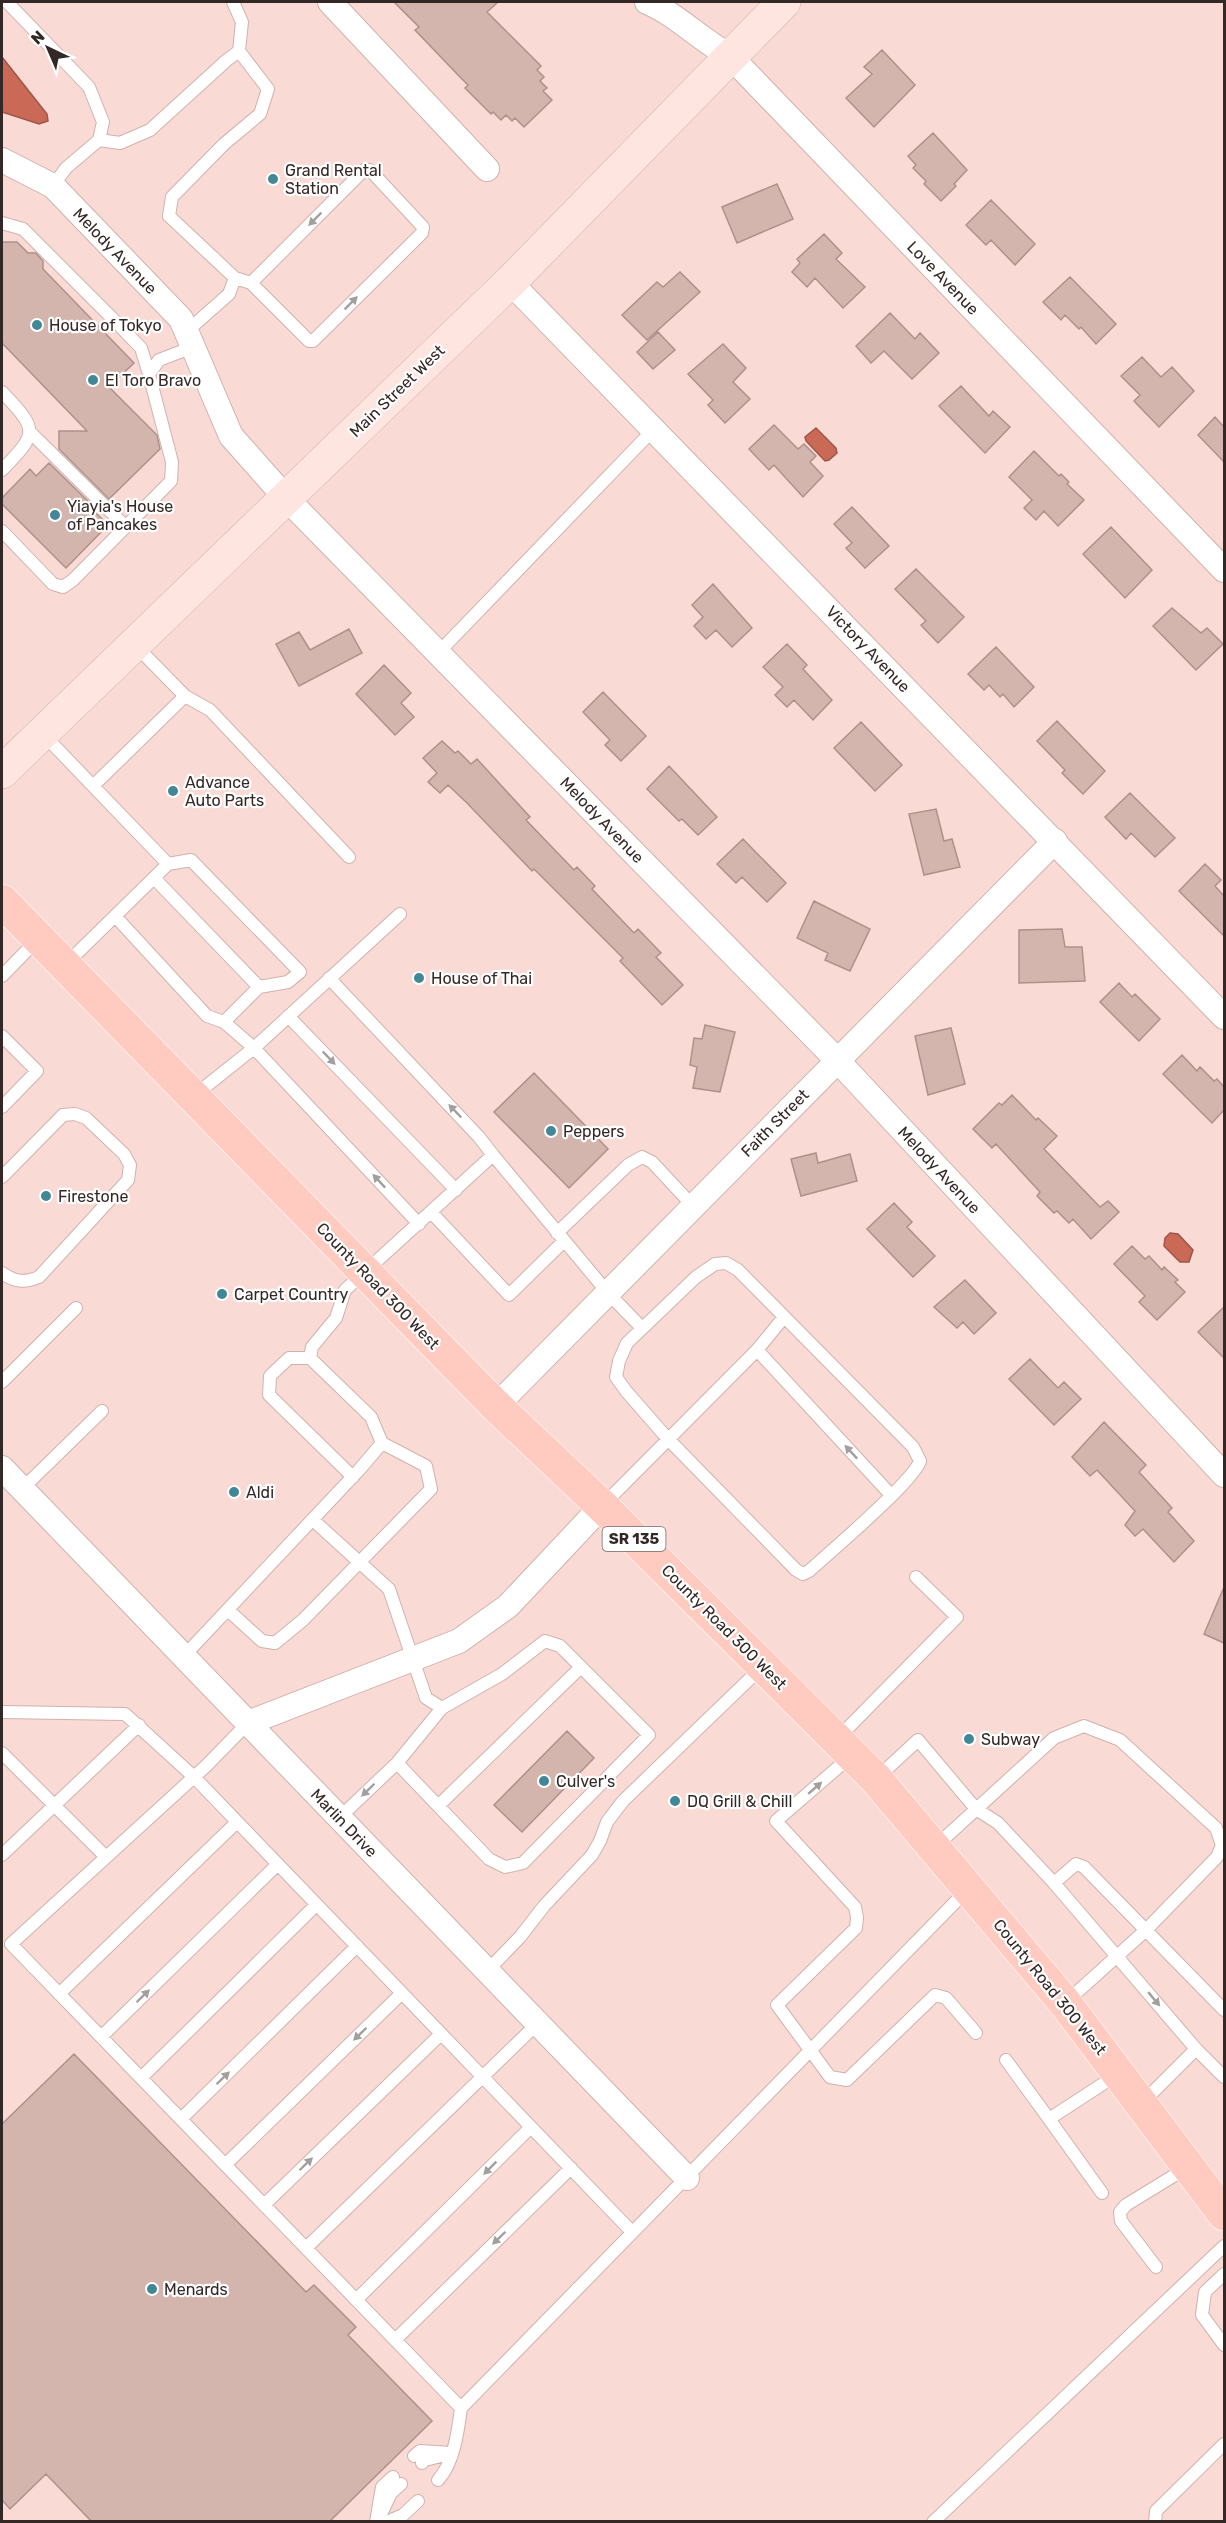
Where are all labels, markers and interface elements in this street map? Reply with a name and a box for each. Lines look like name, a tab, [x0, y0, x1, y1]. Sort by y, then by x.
north arrow	[18, 18, 78, 78]
text: N	[27, 27, 49, 48]
place label: Grand Rental Station	[285, 161, 382, 198]
marker: Grand Rental Station	[266, 172, 280, 186]
street label: Melody Avenue	[69, 204, 161, 298]
one-way arrow	[309, 212, 323, 226]
street label: Love Avenue	[903, 237, 983, 319]
one-way arrow	[344, 296, 358, 310]
place label: House of Tokyo	[49, 316, 162, 335]
marker: House of Tokyo	[30, 318, 44, 332]
street label: Main Street West	[346, 341, 448, 441]
place label: El Toro Bravo	[105, 371, 201, 390]
marker: El Toro Bravo	[86, 373, 100, 387]
place label: Yiayia's House of Pancakes	[67, 497, 173, 534]
marker: Yiayia's House of Pancakes	[48, 508, 62, 522]
street label: Victory Avenue	[822, 602, 914, 696]
place label: Advance Auto Parts	[185, 773, 264, 810]
street label: Melody Avenue	[556, 773, 648, 867]
marker: Advance Auto Parts	[166, 784, 180, 798]
place label: House of Thai	[431, 969, 532, 988]
marker: House of Thai	[412, 971, 426, 985]
one-way arrow	[322, 1050, 336, 1065]
street label: Faith Street	[737, 1085, 813, 1161]
one-way arrow	[448, 1104, 462, 1118]
place label: Peppers	[563, 1122, 624, 1141]
street label: Melody Avenue	[894, 1122, 984, 1218]
marker: Peppers	[544, 1124, 558, 1138]
one-way arrow	[372, 1175, 386, 1189]
place label: Firestone	[58, 1187, 128, 1206]
marker: Firestone	[39, 1189, 53, 1203]
street label: County Road 300 West	[312, 1219, 444, 1353]
place label: Carpet Country	[234, 1285, 349, 1304]
marker: Carpet Country	[215, 1287, 229, 1301]
one-way arrow	[845, 1445, 859, 1459]
place label: Aldi	[246, 1483, 274, 1502]
marker: Aldi	[227, 1485, 241, 1499]
road number: SR 135	[602, 1527, 666, 1551]
street label: County Road 300 West	[658, 1561, 790, 1693]
place label: Subway	[981, 1730, 1040, 1749]
marker: Subway	[962, 1732, 976, 1746]
place label: Culver's	[556, 1772, 615, 1791]
marker: Culver's	[537, 1774, 551, 1788]
one-way arrow	[807, 1781, 823, 1794]
one-way arrow	[361, 1783, 376, 1796]
street label: Marlin Drive	[307, 1785, 381, 1861]
place label: DQ Grill & Chill	[687, 1792, 792, 1811]
marker: DQ Grill & Chill	[668, 1794, 682, 1808]
street label: County Road 300 West	[989, 1915, 1111, 2059]
one-way arrow	[136, 1990, 150, 2004]
one-way arrow	[1148, 1991, 1161, 2007]
one-way arrow	[352, 2027, 367, 2041]
one-way arrow	[215, 2072, 229, 2086]
one-way arrow	[298, 2157, 313, 2171]
one-way arrow	[483, 2161, 497, 2175]
one-way arrow	[492, 2231, 506, 2245]
place label: Menards	[164, 2280, 228, 2299]
marker: Menards	[145, 2282, 159, 2296]

